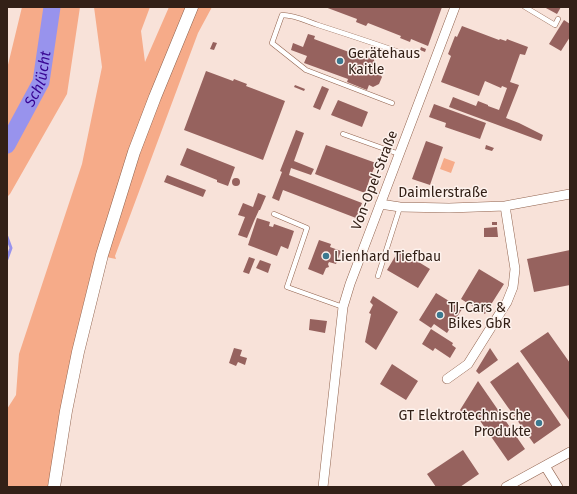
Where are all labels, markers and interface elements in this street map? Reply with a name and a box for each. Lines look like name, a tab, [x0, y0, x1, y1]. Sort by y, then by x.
place label: Gerätehaus Kaitle	[348, 45, 420, 78]
water label: Schlücht	[20, 49, 55, 111]
marker: Gerätehaus Kaitle	[335, 56, 345, 66]
street label: Von-Opel-Straße	[348, 128, 401, 232]
street label: Daimlerstraße	[398, 184, 488, 201]
place label: Lienhard Tiefbau	[334, 248, 441, 265]
marker: Lienhard Tiefbau	[321, 251, 331, 261]
place label: TJ-Cars & Bikes GbR	[448, 299, 512, 332]
marker: TJ-Cars & Bikes GbR	[435, 310, 445, 320]
place label: GT Elektrotechnische Produkte	[398, 407, 531, 440]
marker: GT Elektrotechnische Produkte	[534, 418, 544, 428]

